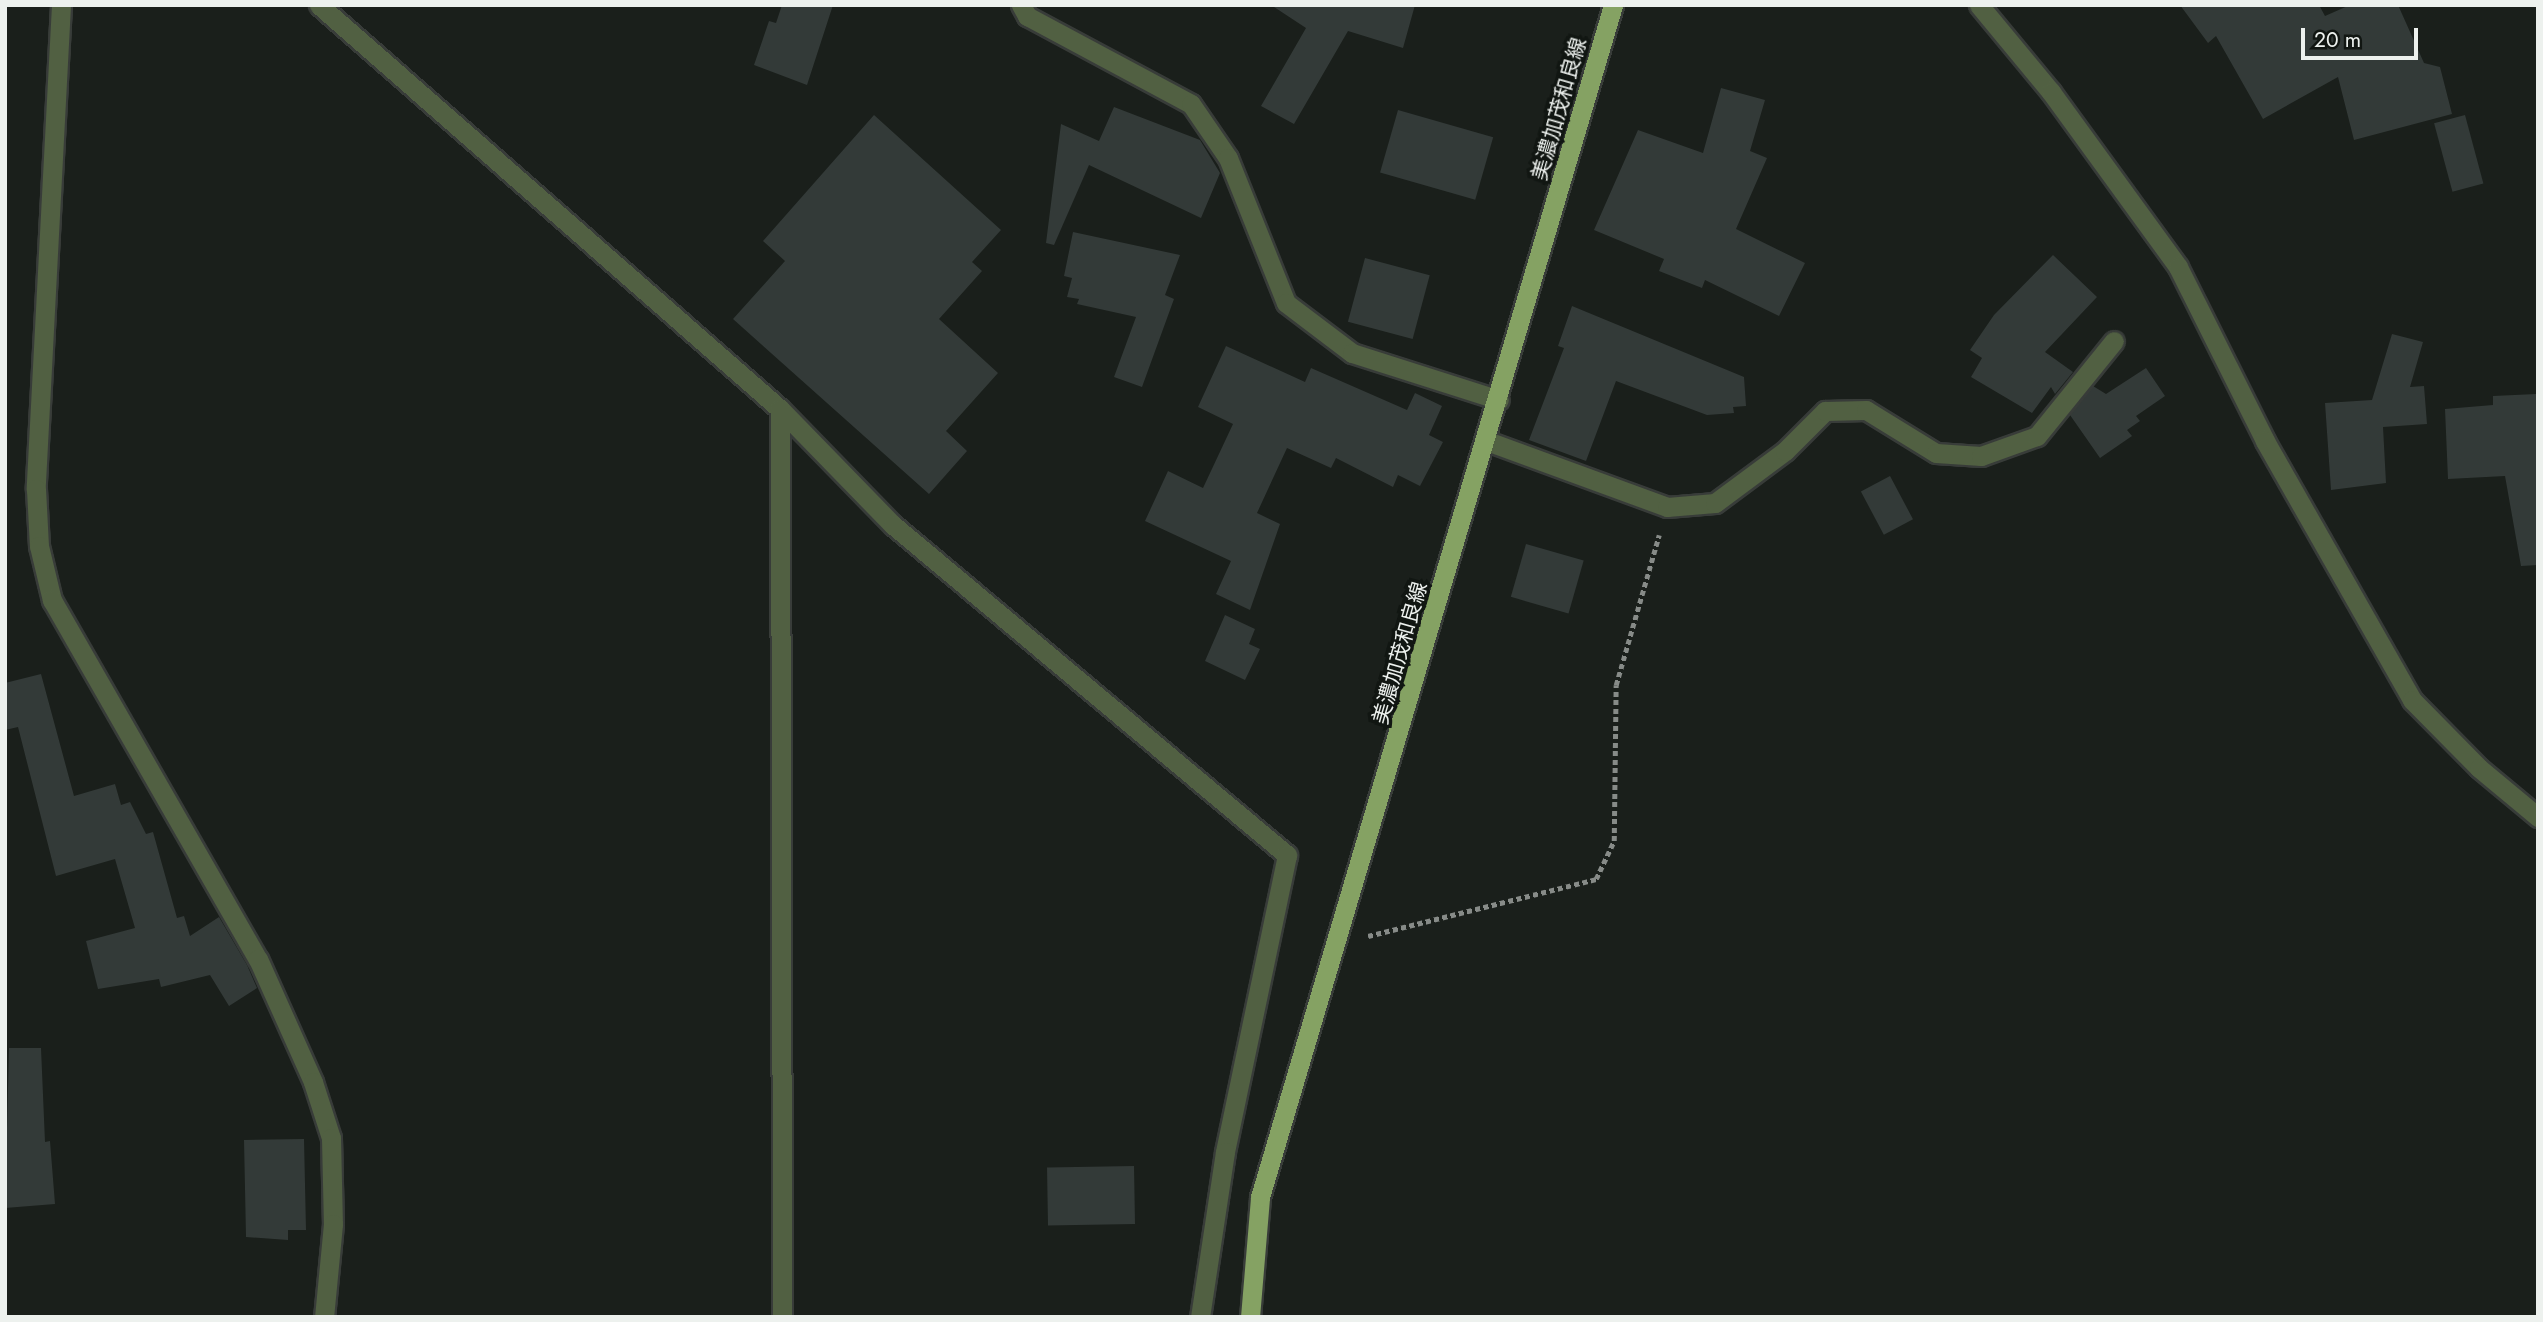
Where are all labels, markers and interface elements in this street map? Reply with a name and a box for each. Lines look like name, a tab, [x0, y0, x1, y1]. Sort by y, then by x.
scale bar	[2305, 14, 2422, 58]
text: 20 m	[2314, 25, 2361, 55]
street label: 美濃加茂和良線	[1527, 35, 1591, 183]
street label: 美濃加茂和良線	[1368, 579, 1432, 727]

